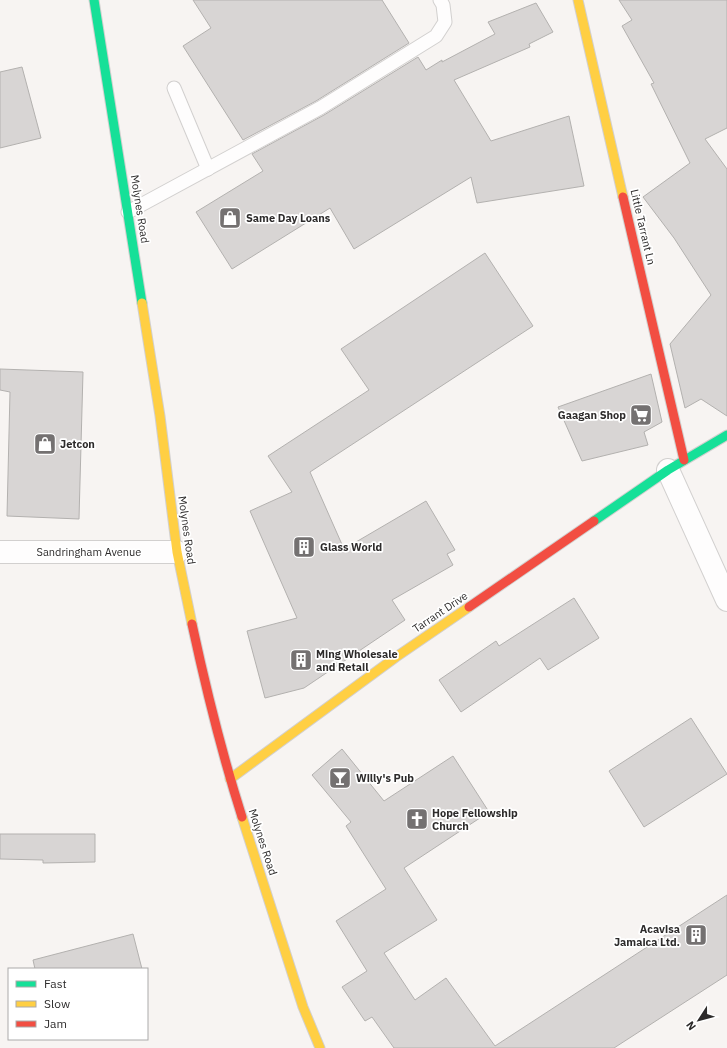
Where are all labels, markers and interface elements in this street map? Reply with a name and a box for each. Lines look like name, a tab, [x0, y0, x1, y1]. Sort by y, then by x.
street label: Molynes Road	[128, 174, 152, 244]
street label: Little Tarrant Ln	[627, 188, 659, 266]
shop icon: Same Day Loans	[217, 205, 243, 231]
place label: Same Day Loans	[246, 211, 331, 225]
supermarket icon: Gaagan Shop	[628, 402, 654, 428]
place label: Gaagan Shop	[558, 408, 626, 422]
shop icon: Jetcon	[32, 431, 58, 457]
place label: Jetcon	[60, 437, 95, 451]
street label: Molynes Road	[175, 495, 199, 565]
building icon: Glass World	[291, 534, 317, 560]
place label: Glass World	[320, 540, 382, 554]
street label: Sandringham Avenue	[37, 545, 141, 559]
street label: Tarrant Drive	[410, 588, 470, 636]
building icon: Ming Wholesale and Retail	[288, 647, 314, 673]
place label: Ming Wholesale and Retail	[316, 647, 398, 674]
bar icon: Willy's Pub	[327, 765, 353, 791]
place label: Willy's Pub	[356, 771, 414, 785]
church icon: Hope Fellowship Church	[404, 806, 430, 832]
place label: Hope Fellowship Church	[432, 806, 518, 833]
street label: Molynes Road	[246, 807, 280, 877]
place label: Acavisa Jamaica Ltd.	[614, 922, 680, 949]
building icon: Acavisa Jamaica Ltd.	[683, 922, 709, 948]
legend	[8, 968, 148, 1040]
text: Fast	[44, 976, 67, 991]
text: Slow	[44, 996, 70, 1011]
north arrow	[679, 1000, 719, 1040]
text: Jam	[44, 1016, 67, 1031]
text: N	[683, 1019, 699, 1033]

